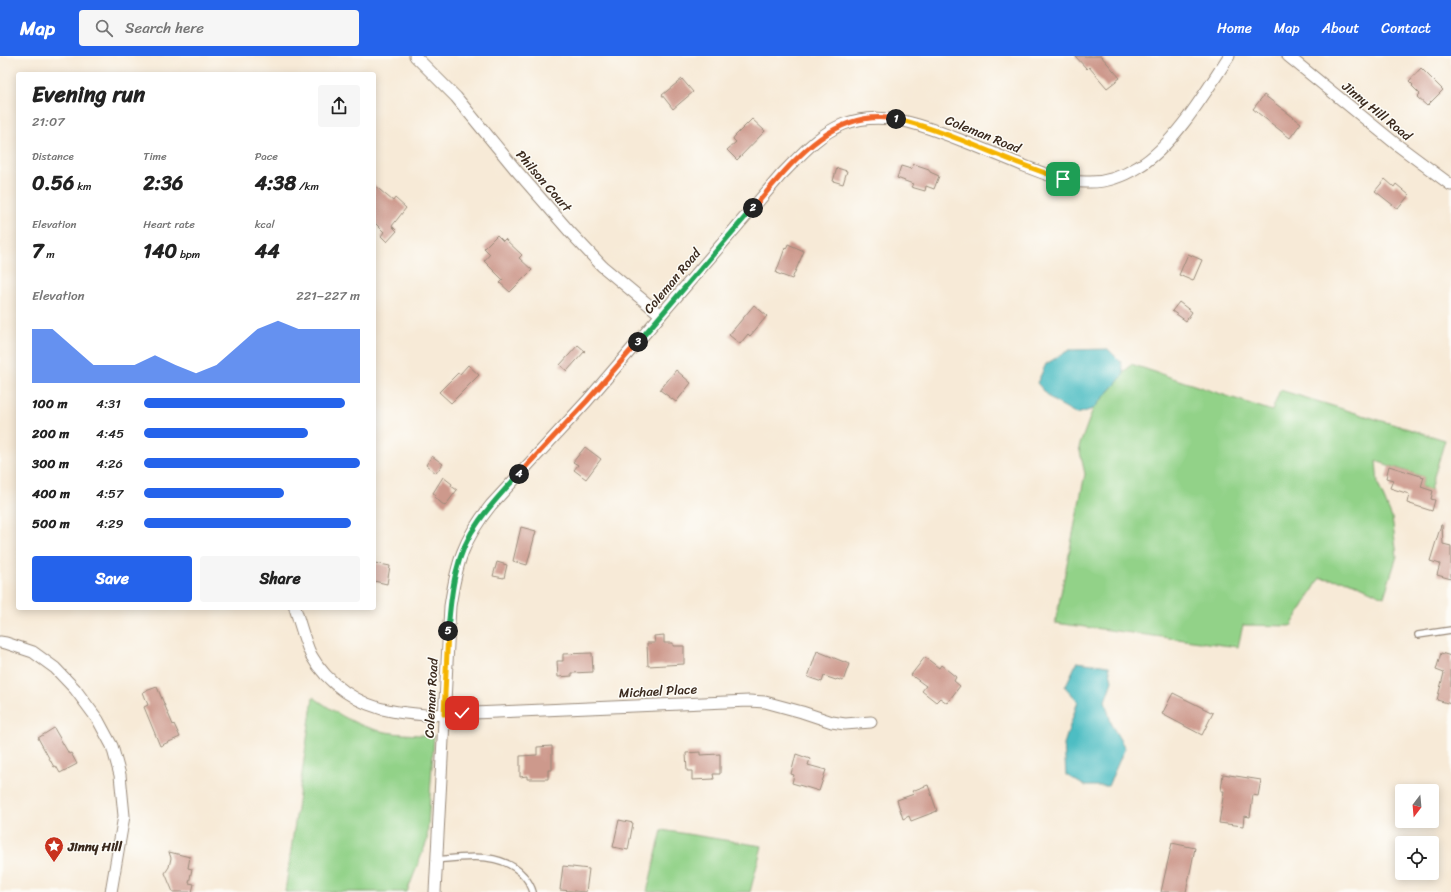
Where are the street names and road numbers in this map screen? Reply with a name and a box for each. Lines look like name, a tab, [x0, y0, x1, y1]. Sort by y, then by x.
street label: Jinny Hill Road	[1336, 75, 1418, 147]
street label: Coleman Road	[942, 108, 1025, 160]
street label: Philson Court	[510, 145, 578, 218]
street label: Coleman Road	[637, 242, 707, 319]
street label: Coleman Road	[417, 656, 445, 739]
street label: Michael Place	[618, 677, 698, 705]

